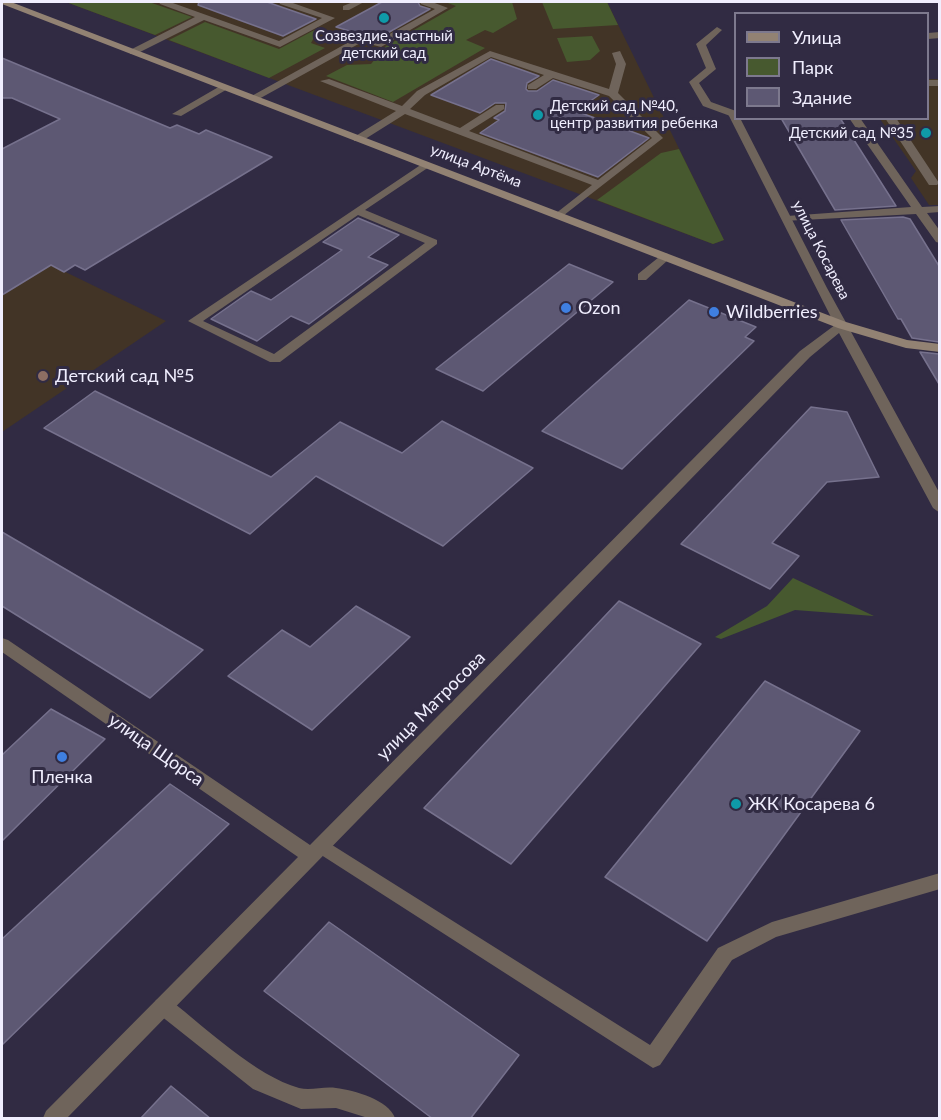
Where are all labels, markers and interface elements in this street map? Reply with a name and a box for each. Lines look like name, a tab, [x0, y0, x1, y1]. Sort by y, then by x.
marker: Созвездие, частный детский сад	[377, 11, 391, 25]
legend	[734, 12, 929, 120]
text: Улица	[792, 26, 842, 48]
place label: Созвездие, частный детский сад	[315, 27, 453, 62]
text: Парк	[792, 56, 833, 78]
text: Здание	[792, 86, 852, 108]
place label: Детский сад №40, центр развития ребенка	[550, 97, 718, 132]
marker: Детский сад №40, центр развития ребенка	[531, 108, 545, 122]
place label: Детский сад №35	[789, 124, 914, 142]
marker: Детский сад №35	[919, 126, 933, 140]
street label: улица Артёма	[428, 140, 524, 192]
street label: улица Косарева	[788, 198, 854, 302]
place label: Ozon	[578, 297, 620, 319]
marker: Ozon	[559, 301, 573, 315]
place label: Wildberries	[726, 301, 818, 323]
marker: Wildberries	[707, 305, 721, 319]
place label: Детский сад №5	[55, 365, 194, 387]
marker: Детский сад №5	[36, 369, 50, 383]
street label: улица Матросова	[372, 647, 490, 765]
street label: улица Щорса	[104, 709, 208, 791]
marker: Пленка	[55, 750, 69, 764]
place label: Пленка	[31, 766, 93, 788]
place label: ЖК Косарева 6	[748, 793, 875, 815]
marker: ЖК Косарева 6	[729, 797, 743, 811]

